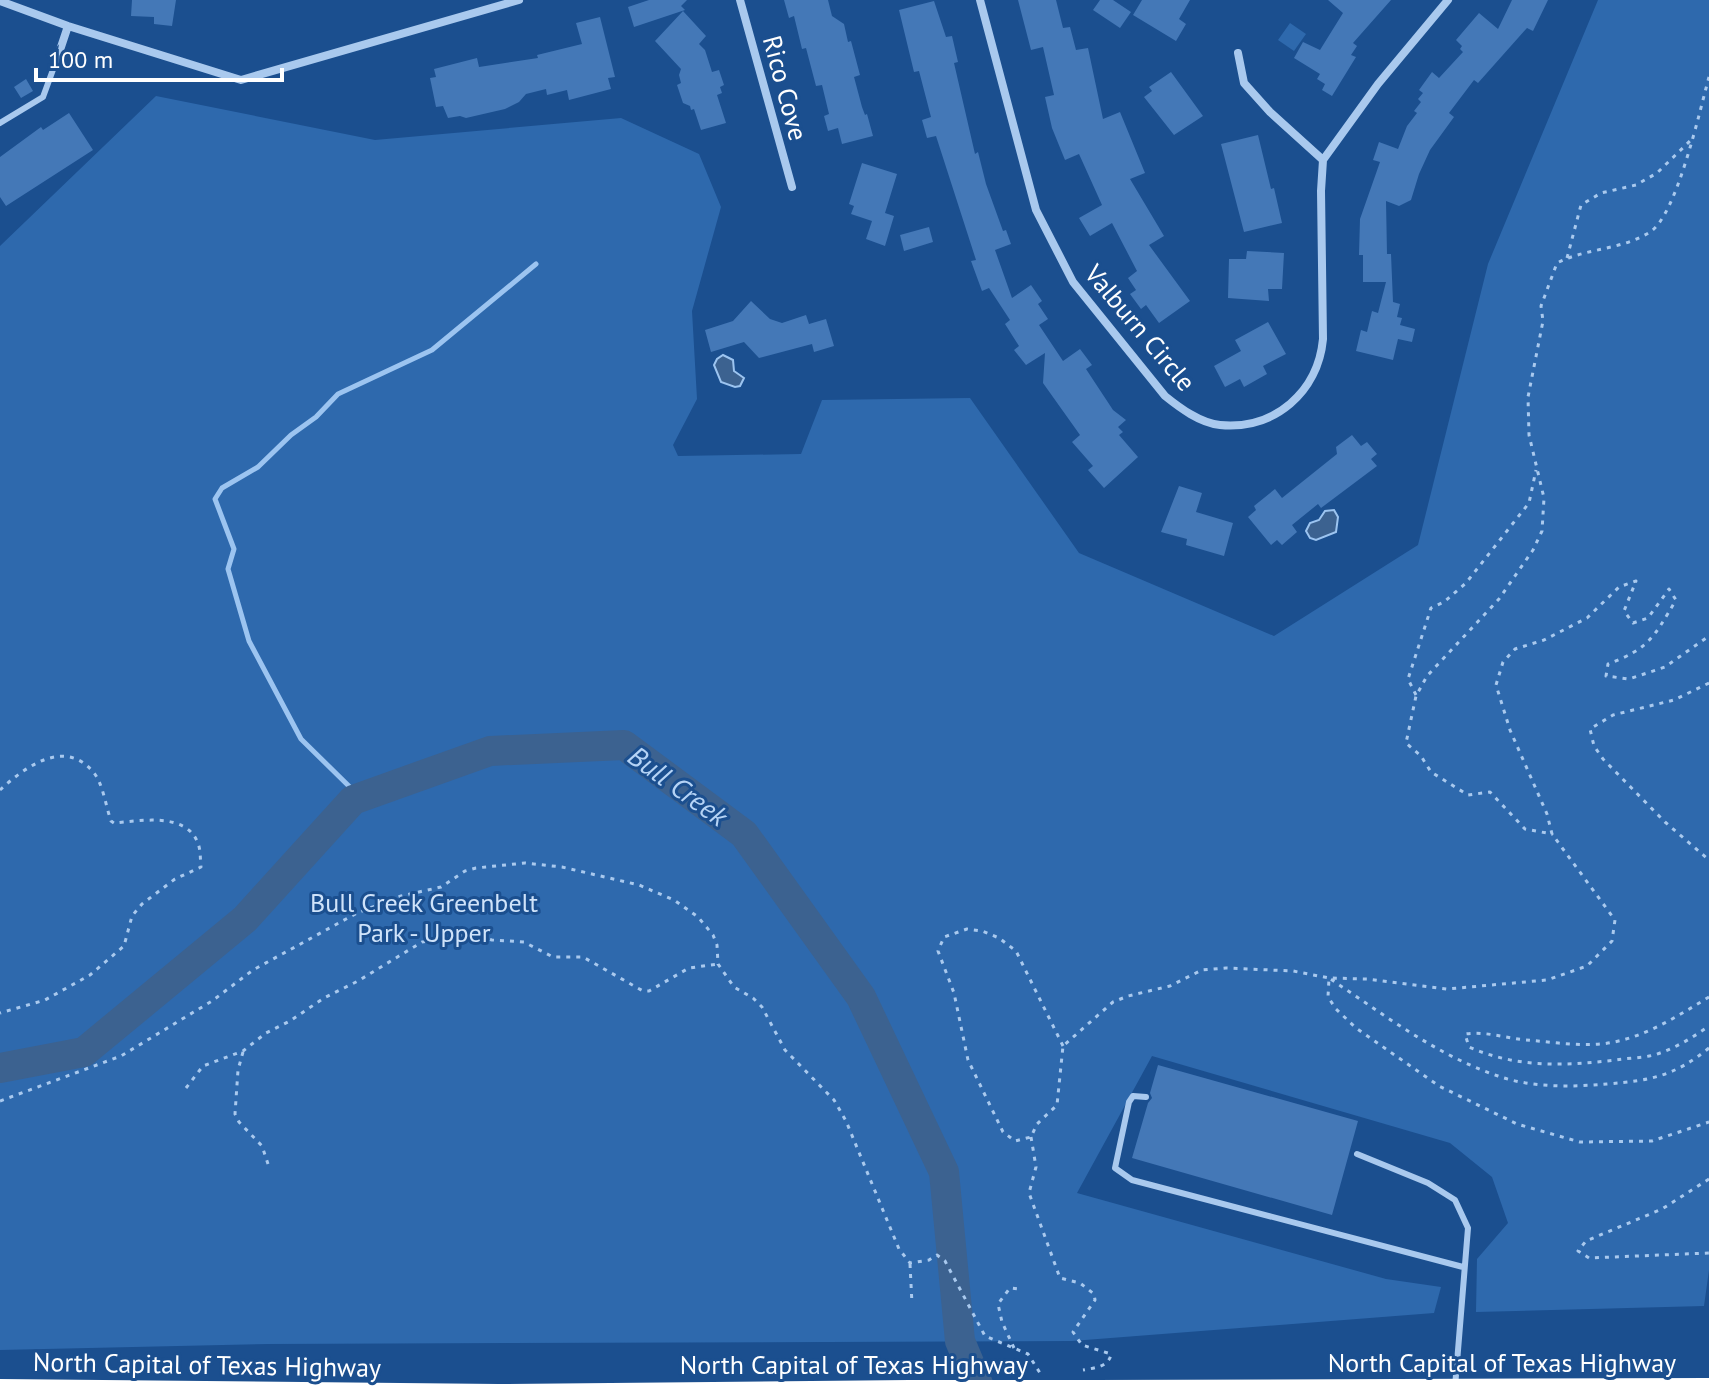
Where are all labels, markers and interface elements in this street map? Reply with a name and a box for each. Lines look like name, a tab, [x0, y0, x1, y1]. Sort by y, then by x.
scale bar	[36, 32, 282, 82]
street label: Rico Cove	[756, 32, 815, 144]
text: 100 m	[48, 44, 113, 75]
street label: Valburn Circle	[1077, 257, 1203, 398]
water label: Bull Creek	[621, 737, 737, 835]
park label: Bull Creek Greenbelt Park - Upper	[310, 886, 538, 949]
street label: North Capital of Texas Highway	[33, 1345, 381, 1384]
street label: North Capital of Texas Highway	[1328, 1346, 1676, 1379]
street label: North Capital of Texas Highway	[680, 1348, 1028, 1381]

